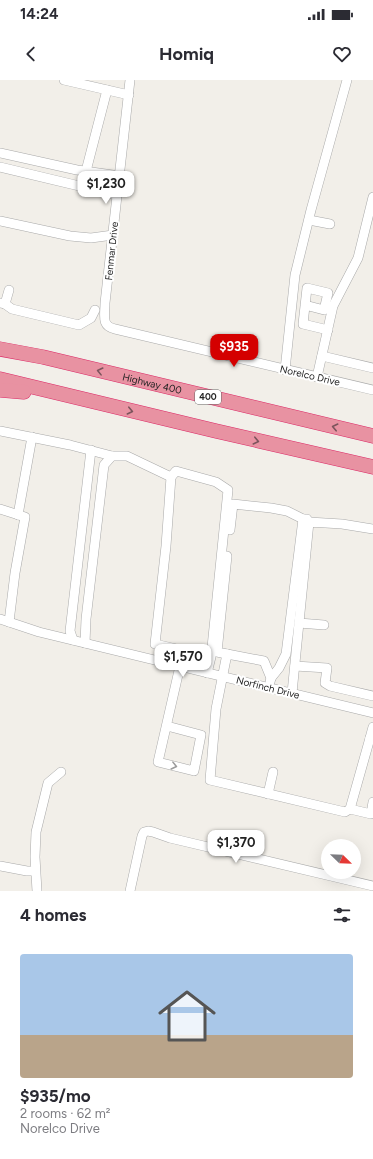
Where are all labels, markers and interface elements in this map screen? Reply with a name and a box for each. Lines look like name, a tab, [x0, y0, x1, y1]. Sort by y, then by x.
text: 14:24	[20, 5, 59, 23]
icon: back	[20, 43, 42, 65]
text: Homiq	[159, 43, 214, 65]
icon: heart	[331, 43, 353, 65]
pin: $1,230	[73, 171, 139, 205]
text: $1,230	[86, 176, 126, 191]
street label: Fenmar Drive	[102, 221, 121, 281]
pin: $935	[210, 334, 258, 368]
text: $935	[219, 339, 249, 354]
street label: Norelco Drive	[279, 362, 342, 389]
one-way arrow	[97, 367, 103, 375]
street label: Highway 400	[121, 370, 183, 397]
road number: 400	[195, 390, 221, 404]
one-way arrow	[127, 406, 133, 414]
one-way arrow	[332, 424, 338, 432]
one-way arrow	[253, 436, 260, 444]
pin: $1,570	[150, 644, 216, 678]
text: $1,570	[163, 649, 203, 664]
street label: Norfinch Drive	[235, 673, 302, 702]
one-way arrow	[170, 761, 177, 770]
pin: $1,370	[203, 830, 269, 864]
text: $1,370	[217, 835, 255, 850]
north arrow	[321, 839, 361, 879]
map controls	[321, 839, 361, 879]
icon: filters	[331, 904, 353, 926]
text: 4 homes	[20, 905, 87, 925]
icon: home	[151, 980, 223, 1052]
text: $935/mo	[20, 1086, 91, 1106]
text: 2 rooms · 62 m²	[20, 1106, 110, 1121]
text: Norelco Drive	[20, 1121, 100, 1136]

